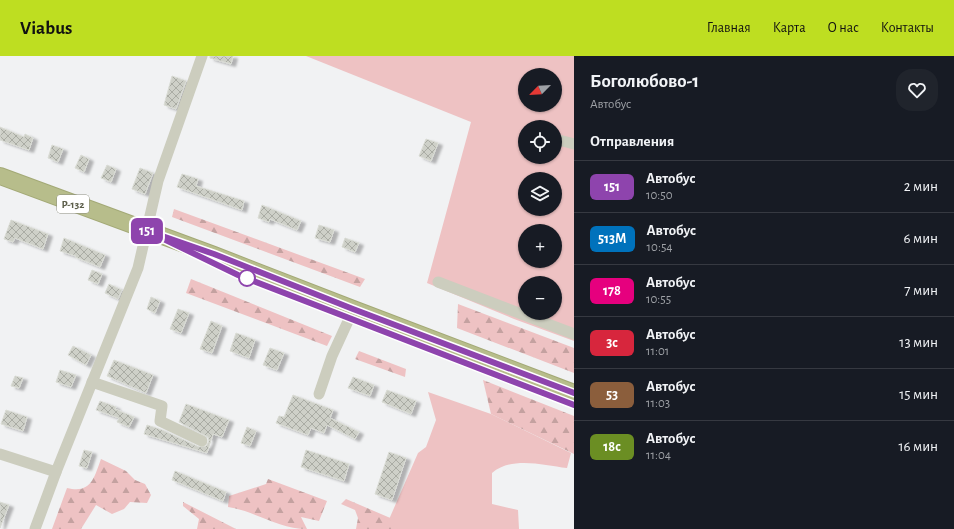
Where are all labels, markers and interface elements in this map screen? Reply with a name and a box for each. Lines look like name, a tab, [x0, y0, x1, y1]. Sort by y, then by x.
text: Viabus	[20, 19, 72, 38]
text: Главная	[707, 21, 751, 35]
text: Карта	[773, 21, 806, 35]
text: О нас	[828, 21, 859, 35]
text: Контакты	[881, 21, 934, 35]
north arrow	[518, 68, 562, 112]
map controls	[518, 68, 562, 320]
button: heart	[896, 69, 938, 111]
text: Боголюбово-1	[590, 72, 699, 91]
text: Автобус	[590, 98, 631, 111]
button: locate	[518, 120, 562, 164]
text: Отправления	[590, 134, 674, 149]
text: Автобус	[646, 171, 696, 186]
button: layers	[518, 172, 562, 216]
text: 2 мин	[904, 179, 938, 194]
text: 151	[604, 180, 620, 194]
text: 10:50	[646, 189, 673, 202]
road number: Р-132	[57, 195, 89, 213]
line badge: 151	[124, 218, 170, 244]
text: Автобус	[647, 223, 696, 238]
text: 151	[139, 224, 155, 238]
button: +	[518, 224, 562, 268]
text: 6 мин	[904, 231, 938, 246]
text: 513М	[598, 232, 627, 246]
text: 10:54	[647, 241, 673, 254]
unlabelled marker	[238, 269, 256, 287]
text: Автобус	[646, 275, 696, 290]
button: −	[518, 276, 562, 320]
text: 7 мин	[904, 283, 938, 298]
text: 178	[603, 284, 621, 298]
text: 10:55	[646, 293, 671, 306]
text: Автобус	[646, 327, 696, 342]
text: 13 мин	[899, 335, 938, 350]
text: 3с	[606, 336, 618, 350]
text: 11:01	[646, 345, 669, 358]
text: Автобус	[646, 379, 696, 394]
text: 15 мин	[899, 387, 938, 402]
text: 53	[606, 388, 618, 402]
text: 11:03	[646, 397, 670, 410]
text: Автобус	[646, 431, 696, 446]
text: 16 мин	[898, 439, 938, 454]
text: 18с	[603, 440, 621, 454]
text: 11:04	[646, 449, 671, 462]

